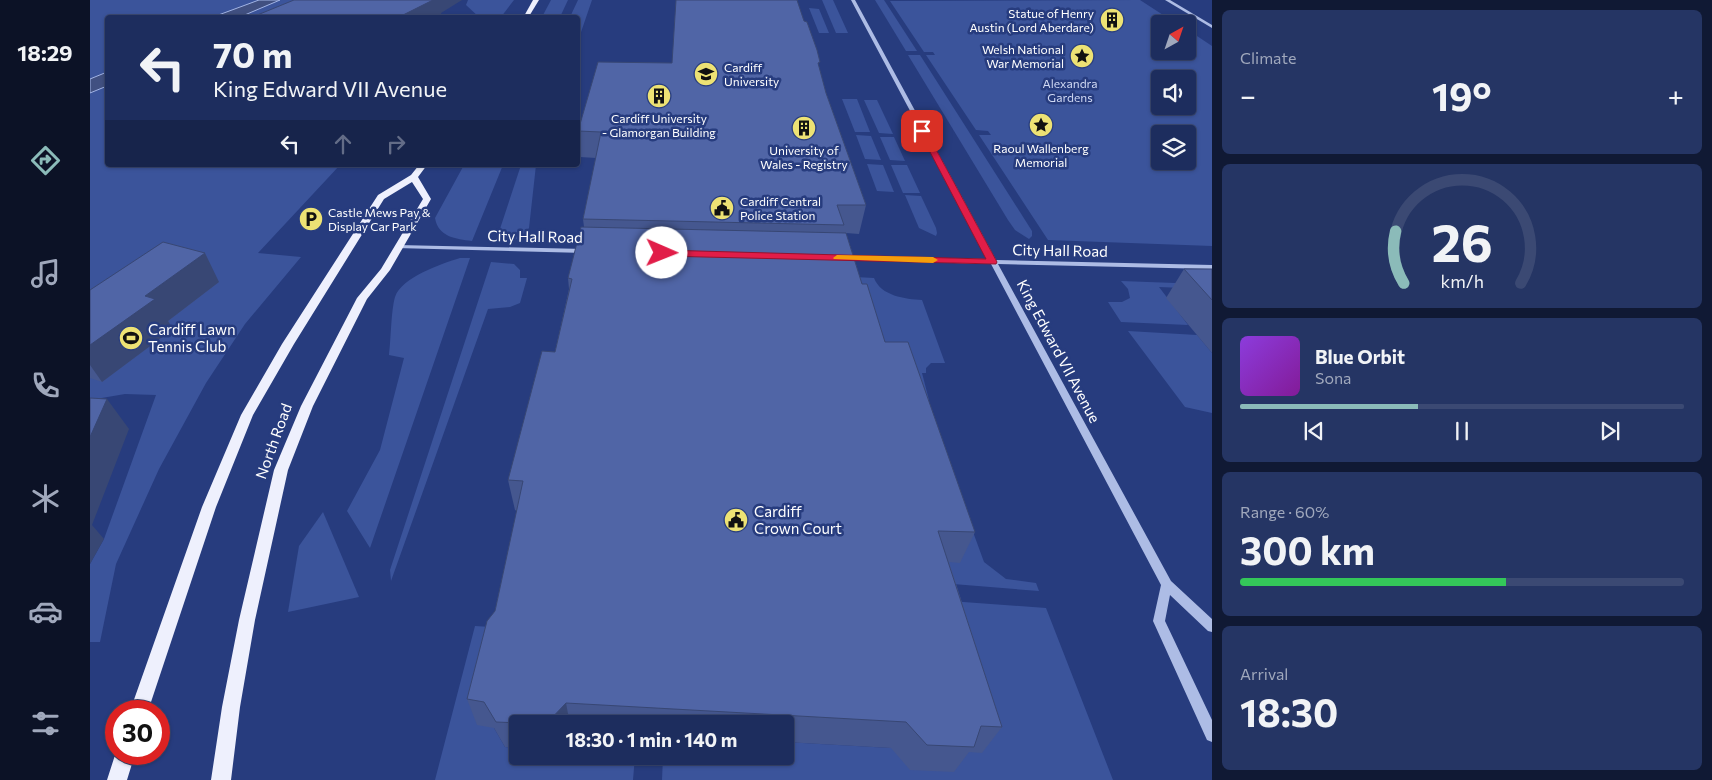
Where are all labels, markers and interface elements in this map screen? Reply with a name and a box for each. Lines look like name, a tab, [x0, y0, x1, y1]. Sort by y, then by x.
place label: Statue of Henry Austin (Lord Aberdare)	[969, 6, 1094, 34]
building icon: Statue of Henry Austin (Lord Aberdare)	[1099, 7, 1125, 33]
north arrow	[1151, 15, 1196, 60]
map controls	[1151, 15, 1196, 170]
text: 70 m	[213, 32, 293, 75]
icon: left	[130, 35, 195, 100]
text: 18:29	[17, 39, 73, 66]
place label: Welsh National War Memorial	[982, 42, 1064, 70]
place icon: Welsh National War Memorial	[1069, 43, 1095, 69]
text: Climate	[1240, 48, 1296, 67]
place label: Cardiff University	[724, 60, 779, 88]
school or university icon: Cardiff University	[693, 61, 719, 87]
button: sound	[1151, 70, 1196, 115]
text: 19°	[1432, 72, 1492, 119]
text: King Edward VII Avenue	[213, 75, 447, 102]
park label: Alexandra Gardens	[1042, 76, 1098, 104]
text: −	[1240, 78, 1256, 112]
text: +	[1668, 78, 1684, 112]
building icon: Cardiff University - Glamorgan Building	[646, 83, 672, 109]
pin	[901, 110, 943, 152]
place label: Cardiff University - Glamorgan Building	[602, 111, 716, 139]
place icon: Raoul Wallenberg Memorial	[1028, 112, 1054, 138]
building icon: University of Wales - Registry	[791, 115, 817, 141]
icon: arrive	[908, 117, 936, 145]
button: layers	[1151, 125, 1196, 170]
icon: left	[276, 130, 304, 158]
icon: ahead	[329, 130, 357, 158]
icon: right	[382, 130, 410, 158]
place label: Raoul Wallenberg Memorial	[993, 141, 1089, 169]
icon: directions	[28, 143, 63, 178]
place label: University of Wales - Registry	[760, 143, 848, 171]
place label: Cardiff Central Police Station	[740, 194, 821, 222]
public building icon: Cardiff Central Police Station	[709, 195, 735, 221]
place label: Castle Mews Pay & Display Car Park	[328, 205, 431, 233]
parking icon: Castle Mews Pay & Display Car Park	[298, 206, 324, 232]
text: 26	[1431, 209, 1493, 273]
street label: City Hall Road	[487, 226, 583, 246]
position arrow	[635, 226, 687, 278]
street label: City Hall Road	[1012, 240, 1108, 260]
icon: music	[28, 256, 63, 291]
text: km/h	[1440, 270, 1484, 292]
street label: King Edward VII Avenue	[1014, 276, 1104, 426]
place label: Cardiff Lawn Tennis Club	[148, 320, 236, 355]
sports icon: Cardiff Lawn Tennis Club	[118, 325, 144, 351]
text: Blue Orbit	[1315, 345, 1405, 368]
icon: phone	[28, 368, 63, 403]
text: Sona	[1315, 368, 1351, 387]
street label: North Road	[251, 401, 295, 481]
icon: previous	[1300, 417, 1328, 445]
icon: pause	[1448, 417, 1476, 445]
icon: next	[1596, 417, 1624, 445]
icon: climate	[28, 481, 63, 516]
place label: Cardiff Crown Court	[754, 502, 842, 537]
text: Range · 60%	[1240, 502, 1329, 521]
public building icon: Cardiff Crown Court	[723, 507, 749, 533]
text: 300 km	[1240, 526, 1375, 573]
icon: car	[28, 594, 63, 629]
text: Arrival	[1240, 664, 1288, 683]
text: 18:30	[1240, 688, 1338, 735]
speed limit sign: 30	[105, 700, 170, 765]
icon: filters	[28, 706, 63, 741]
text: 18:30 · 1 min · 140 m	[566, 728, 737, 751]

